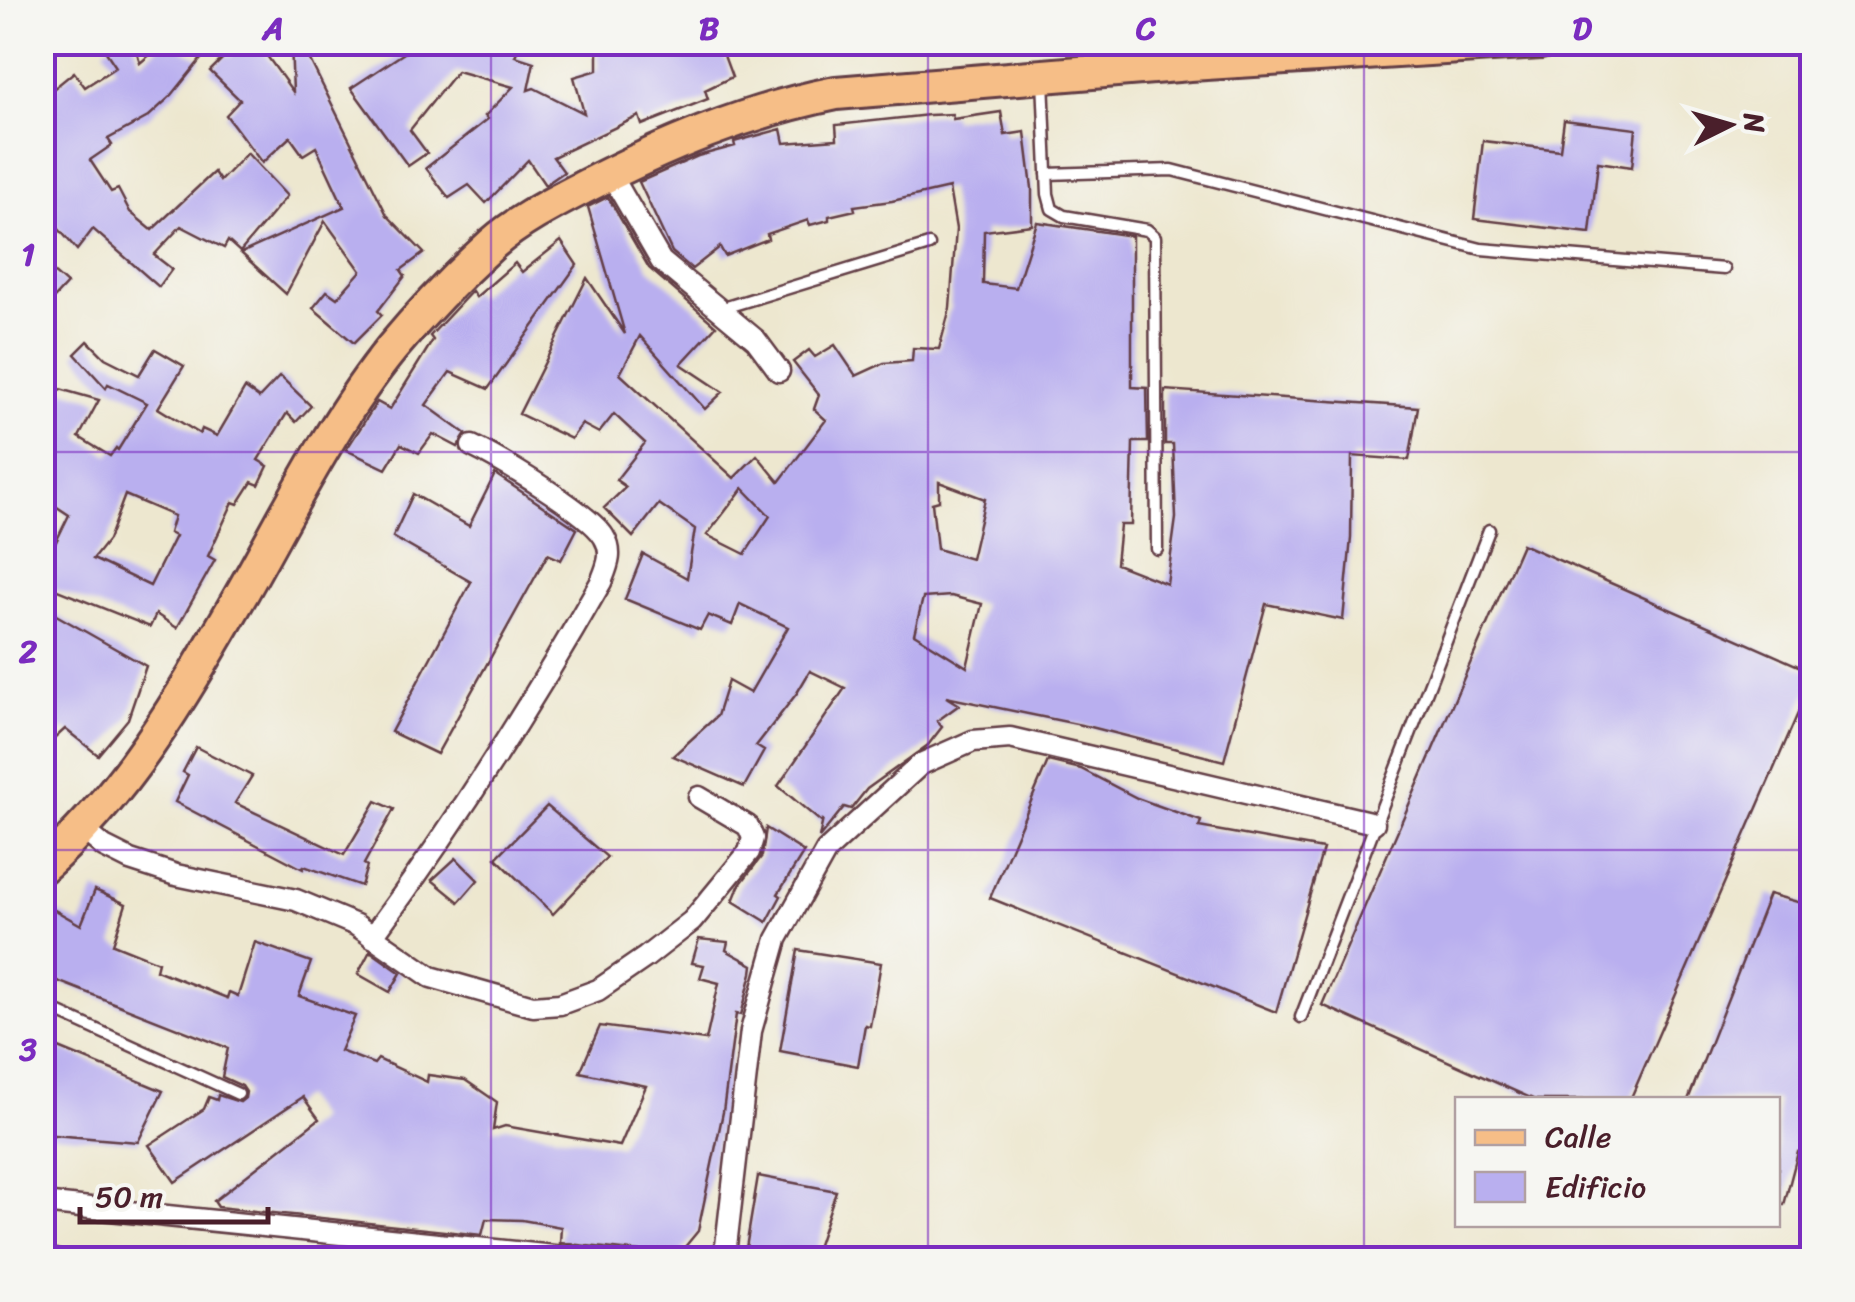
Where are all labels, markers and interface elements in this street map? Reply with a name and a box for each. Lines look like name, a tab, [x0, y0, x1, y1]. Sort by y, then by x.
text: A	[261, 0, 284, 57]
text: B	[699, 0, 719, 57]
text: C	[1135, 0, 1157, 57]
text: D	[1572, 0, 1592, 57]
north arrow	[1680, 75, 1780, 175]
text: N	[1729, 110, 1780, 135]
text: 1	[21, 226, 35, 283]
text: 2	[19, 623, 38, 680]
text: 3	[18, 1021, 37, 1078]
legend	[1455, 1097, 1780, 1227]
text: Calle	[1545, 1110, 1611, 1164]
text: Edificio	[1545, 1160, 1646, 1214]
scale bar	[80, 1162, 268, 1224]
text: 50 m	[95, 1170, 163, 1224]

